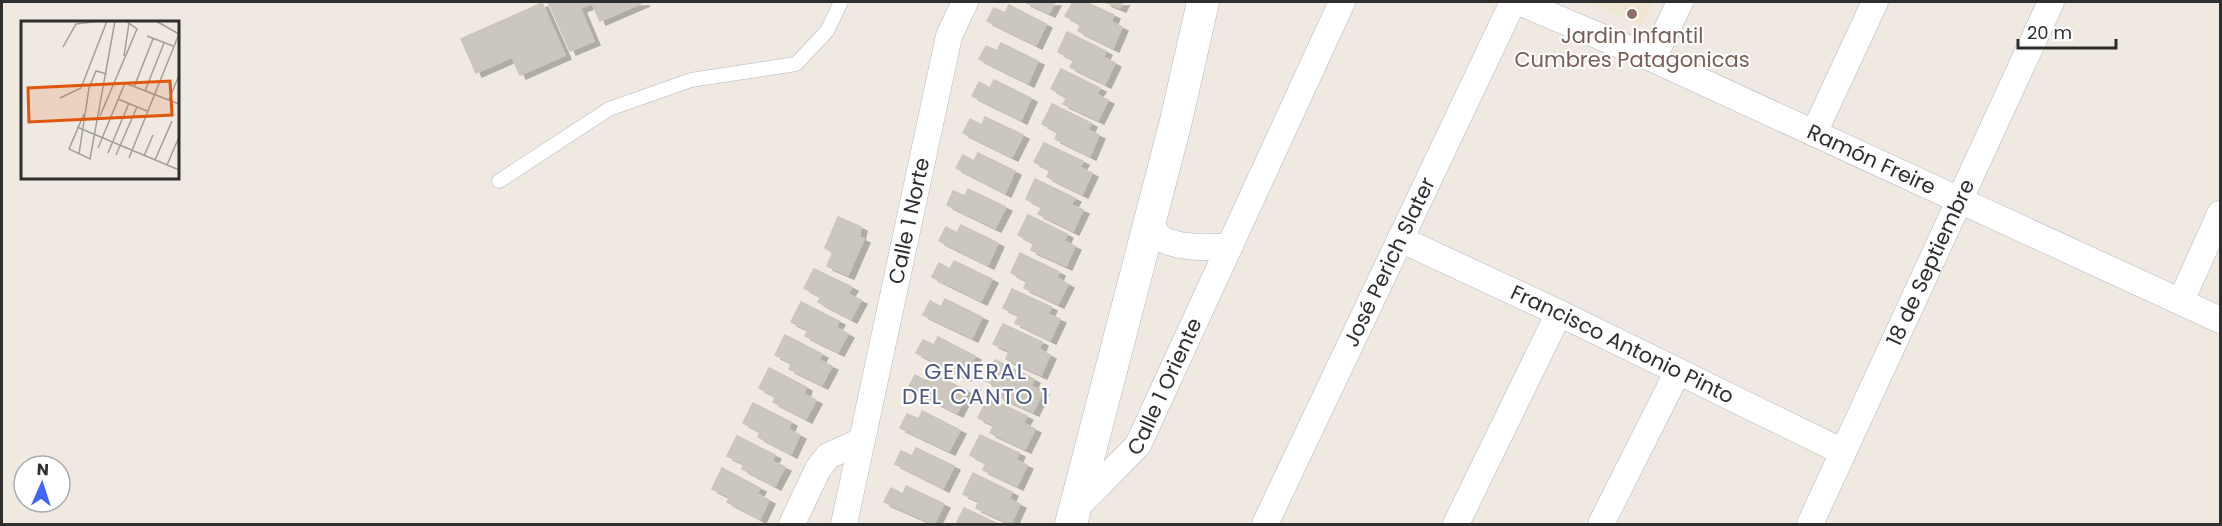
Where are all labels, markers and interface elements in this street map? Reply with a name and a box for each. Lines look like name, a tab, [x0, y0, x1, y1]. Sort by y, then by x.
marker: Jardin Infantil Cumbres Patagonicas	[1625, 7, 1639, 21]
scale bar	[2018, 12, 2116, 50]
text: 20 m	[2027, 20, 2072, 45]
inset map	[21, 21, 178, 178]
place label: Jardin Infantil Cumbres Patagonicas	[1514, 21, 1750, 74]
street label: Ramón Freire	[1803, 117, 1941, 201]
street label: Calle 1 Norte	[881, 155, 936, 287]
street label: José Perich Slater	[1336, 172, 1442, 351]
street label: 18 de Septiembre	[1879, 174, 1981, 350]
street label: Francisco Antonio Pinto	[1506, 277, 1739, 410]
street label: Calle 1 Oriente	[1120, 313, 1209, 462]
district label: GENERAL DEL CANTO 1	[902, 356, 1050, 412]
north arrow	[12, 454, 72, 514]
text: N	[36, 458, 49, 481]

